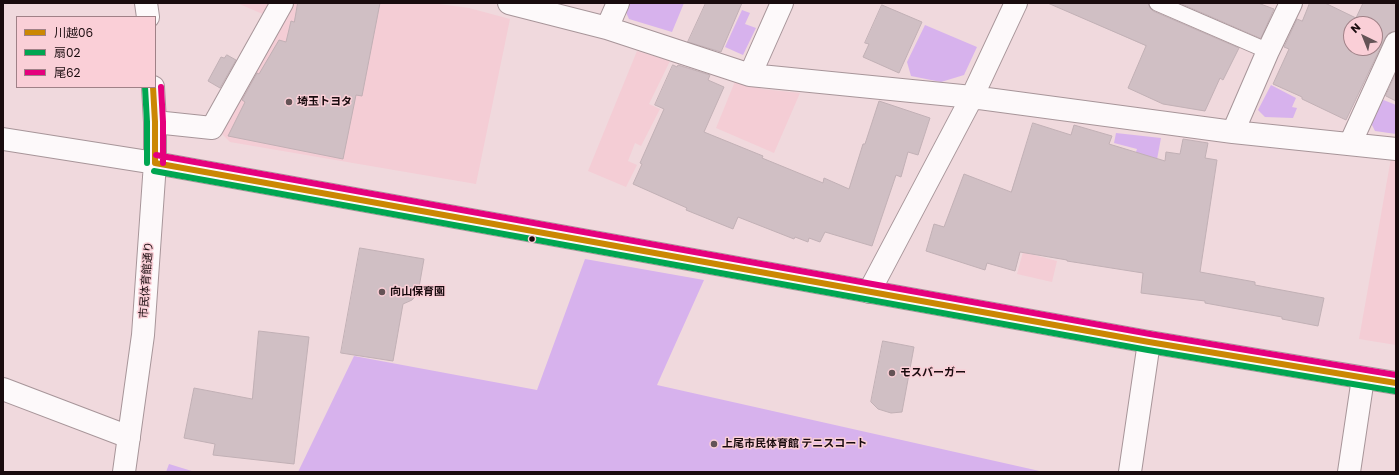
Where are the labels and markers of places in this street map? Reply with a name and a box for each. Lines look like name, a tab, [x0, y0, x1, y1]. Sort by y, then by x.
place label: 埼玉トヨタ	[297, 95, 352, 109]
marker: 埼玉トヨタ	[284, 97, 294, 107]
unlabelled marker	[527, 234, 537, 244]
place label: 向山保育園	[390, 285, 445, 299]
marker: 向山保育園	[377, 287, 387, 297]
place label: モスバーガー	[900, 366, 966, 380]
marker: モスバーガー	[887, 368, 897, 378]
place label: 上尾市民体育館 テニスコート	[722, 437, 867, 451]
marker: 上尾市民体育館 テニスコート	[709, 439, 719, 449]

